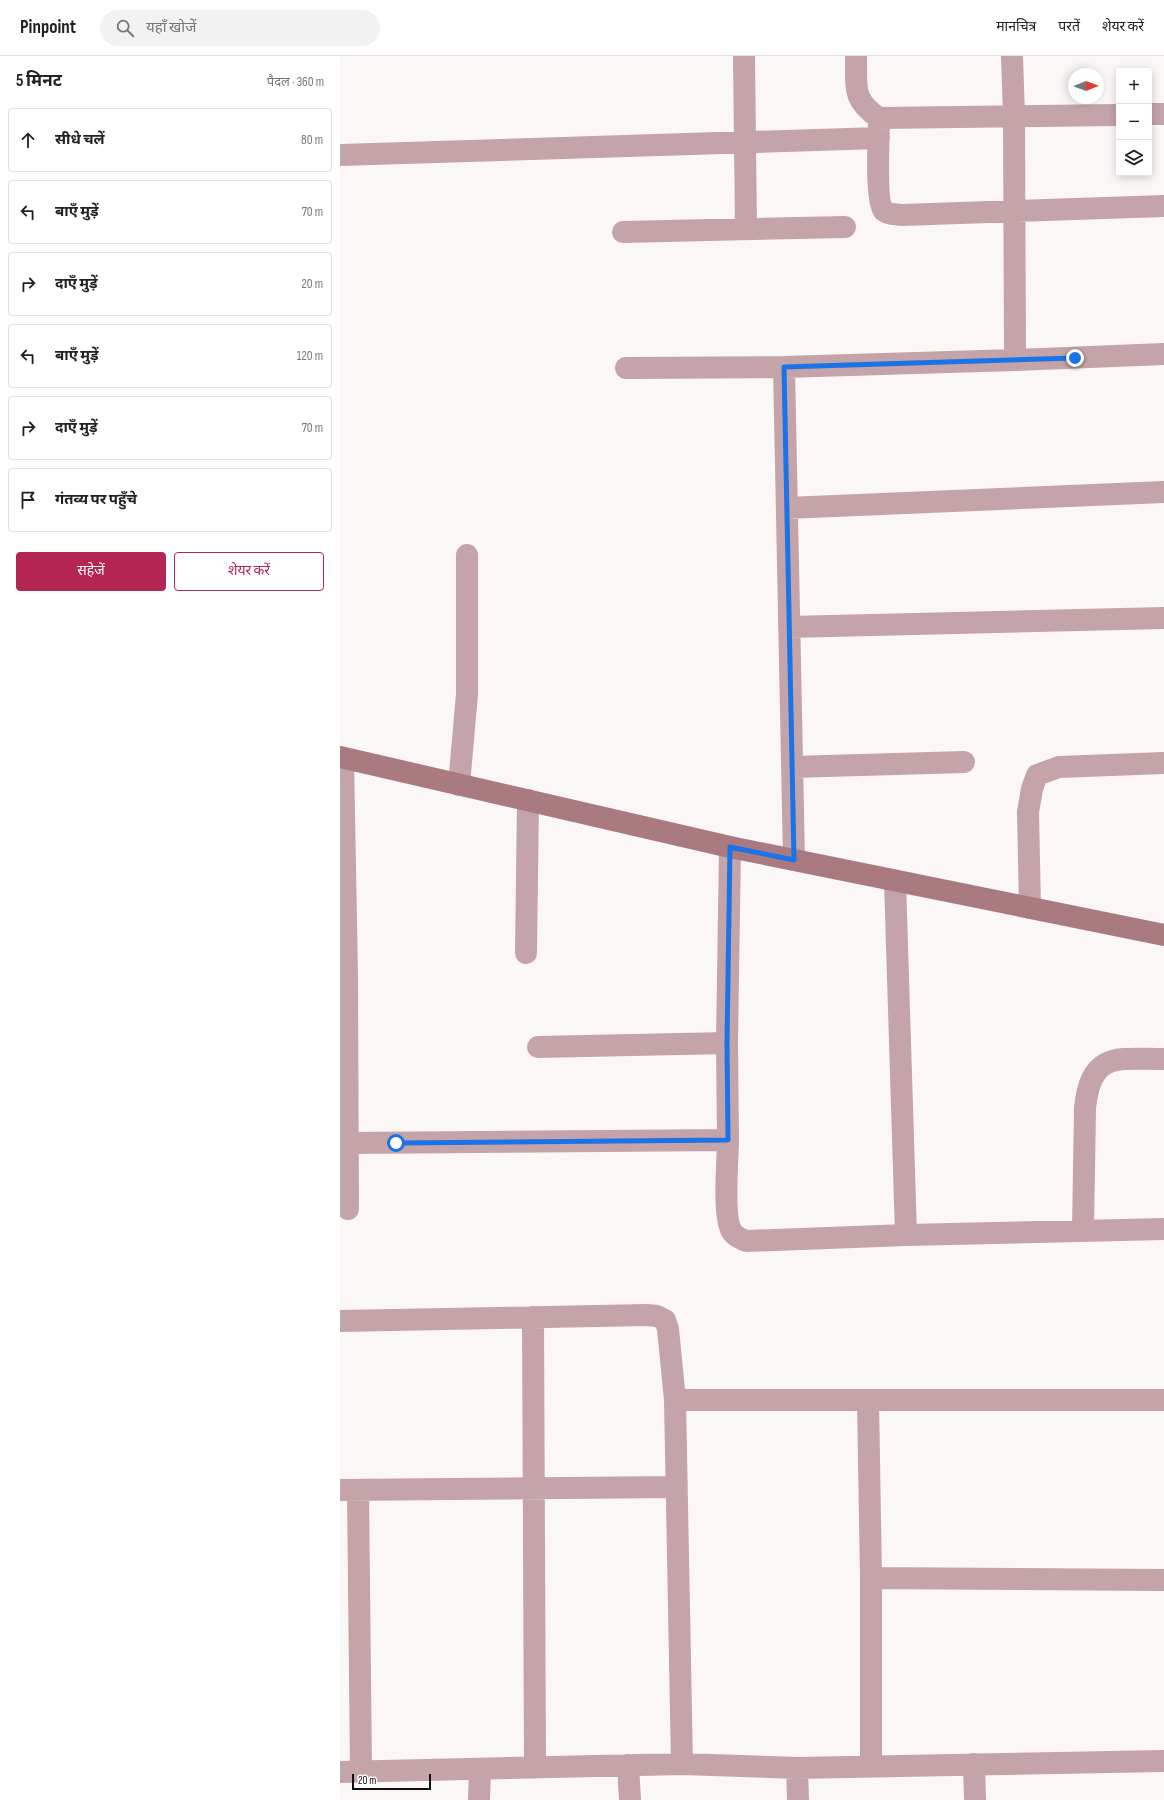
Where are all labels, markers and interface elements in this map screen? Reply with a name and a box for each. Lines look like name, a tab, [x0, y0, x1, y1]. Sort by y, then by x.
search box	[100, 10, 380, 46]
text: Pinpoint	[20, 16, 76, 39]
icon: search	[114, 17, 136, 39]
text: यहाँ खोजें	[146, 18, 196, 37]
text: मानचित्र	[996, 18, 1036, 35]
text: परतें	[1058, 18, 1080, 35]
text: शेयर करें	[1102, 18, 1144, 35]
north arrow	[1068, 68, 1104, 104]
map controls	[1116, 68, 1152, 176]
button: +	[1116, 68, 1152, 104]
text: 5 मिनट	[16, 71, 62, 91]
text: पैदल · 360 m	[267, 74, 324, 90]
button: −	[1116, 104, 1152, 140]
icon: ahead	[17, 129, 39, 151]
text: सीधे चलें	[55, 130, 105, 149]
text: 80 m	[301, 132, 323, 148]
button: layers	[1116, 140, 1152, 176]
icon: left	[17, 201, 39, 223]
text: बाएँ मुड़ें	[55, 202, 98, 221]
text: 70 m	[302, 204, 323, 220]
icon: right	[17, 273, 39, 295]
text: दाएँ मुड़ें	[55, 274, 98, 293]
text: 20 m	[301, 276, 323, 292]
icon: left	[17, 345, 39, 367]
text: बाएँ मुड़ें	[55, 346, 98, 365]
text: 120 m	[297, 348, 323, 364]
route end	[1066, 349, 1084, 367]
icon: right	[17, 417, 39, 439]
text: दाएँ मुड़ें	[55, 418, 98, 437]
text: 70 m	[302, 420, 323, 436]
icon: arrive	[17, 489, 39, 511]
text: गंतव्य पर पहुँचे	[55, 490, 137, 509]
button: सहेजें	[16, 552, 166, 591]
button: शेयर करें	[174, 552, 324, 591]
route start	[387, 1134, 405, 1152]
scale bar	[352, 1772, 431, 1791]
text: 20 m	[358, 1774, 376, 1787]

